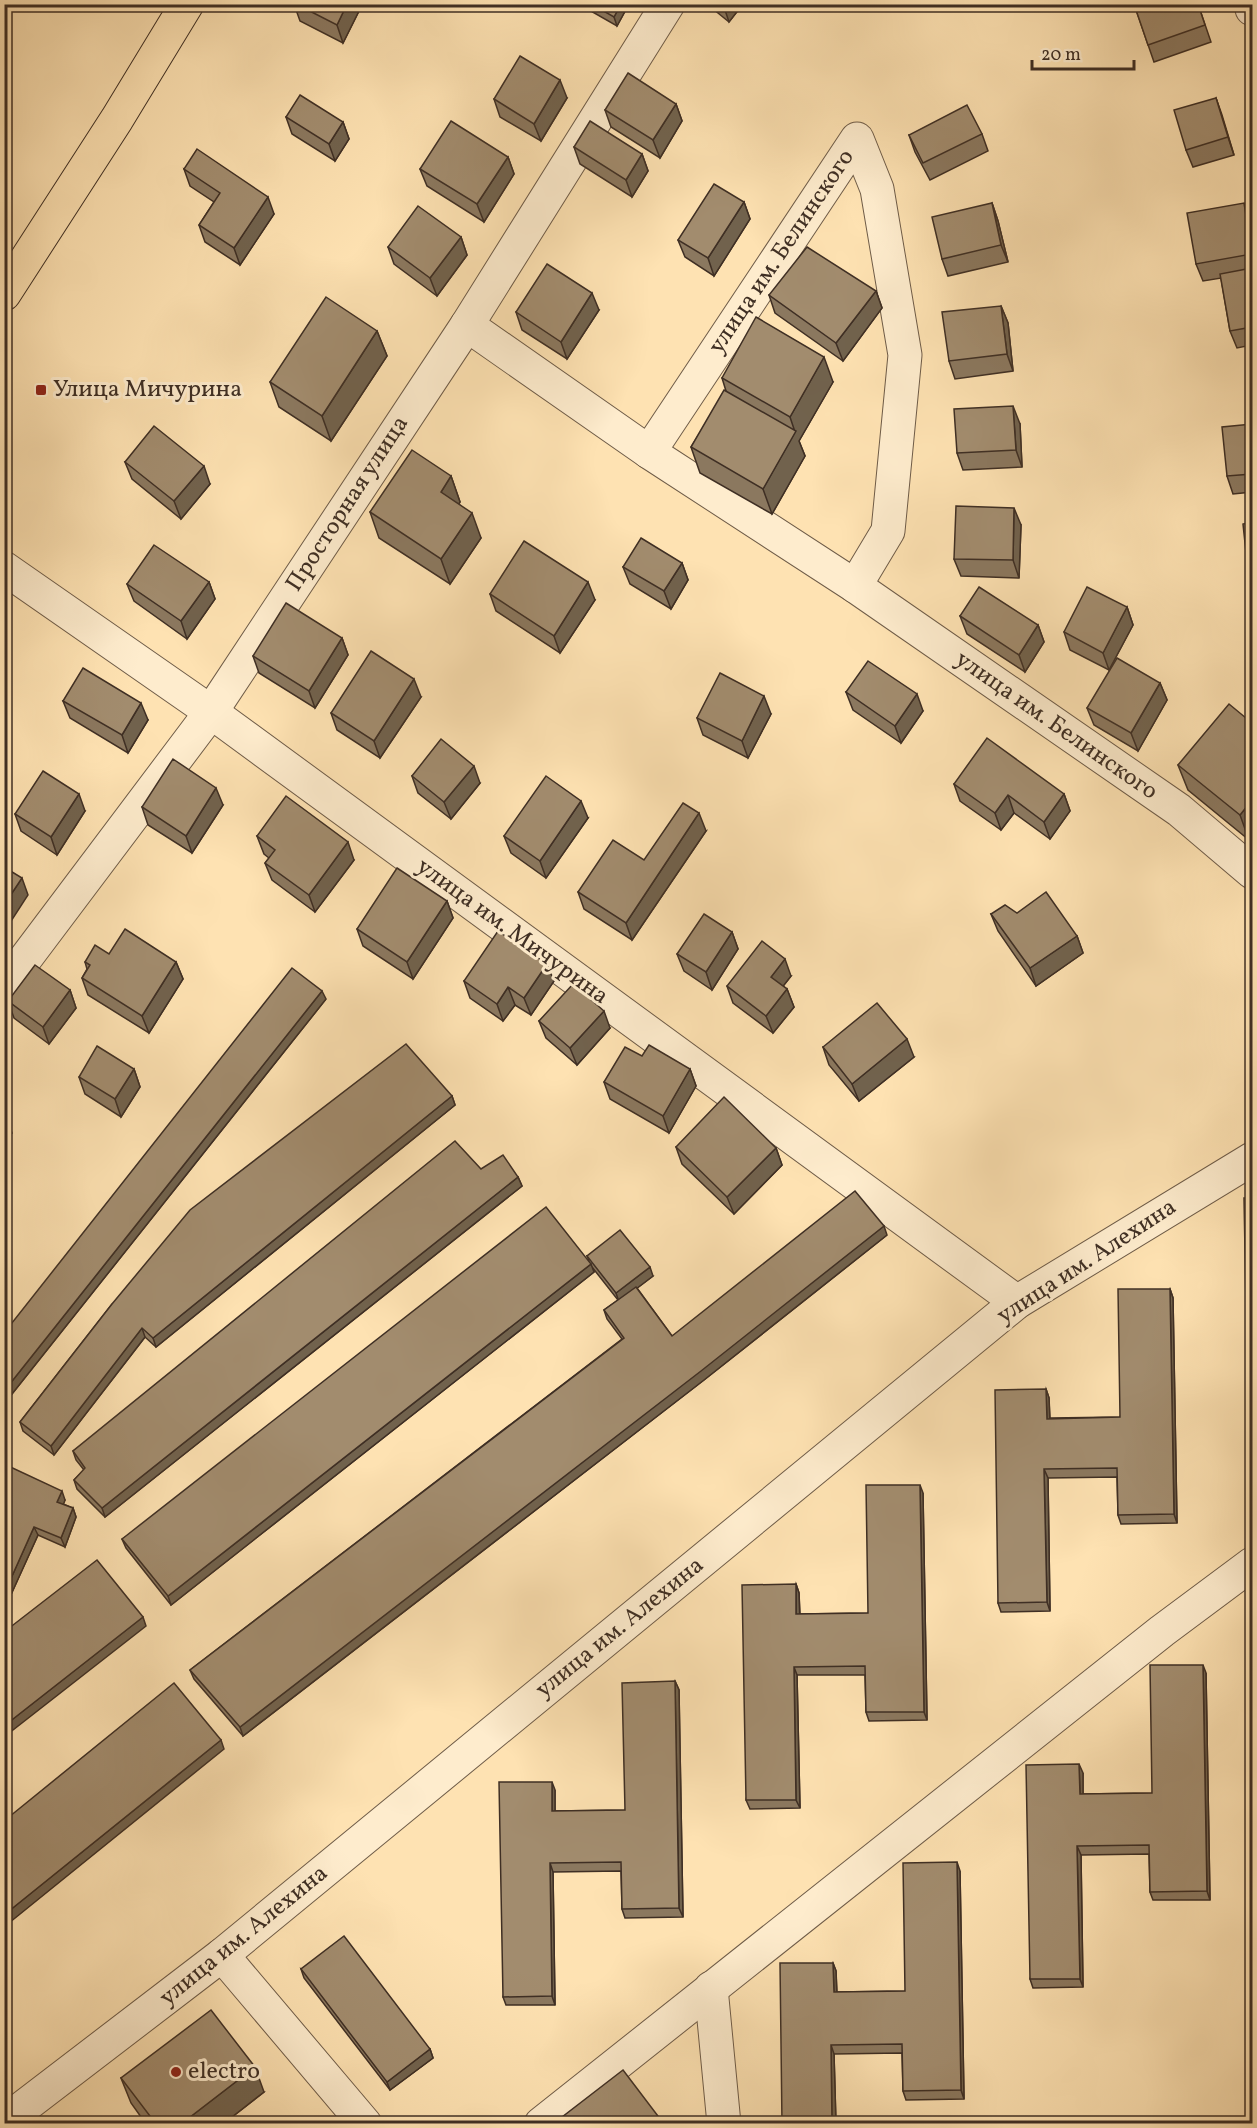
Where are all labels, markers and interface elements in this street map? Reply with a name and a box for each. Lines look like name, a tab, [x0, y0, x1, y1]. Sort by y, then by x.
scale bar	[1032, 33, 1134, 71]
text: 20 m	[1041, 43, 1081, 68]
street label: улица им. Белинского	[701, 143, 863, 361]
place label: Улица Мичурина	[53, 373, 242, 407]
marker: Улица Мичурина	[34, 383, 48, 397]
street label: Просторная улица	[278, 409, 418, 599]
street label: улица им. Белинского	[948, 643, 1164, 809]
street label: улица им. Мичурина	[409, 850, 615, 1014]
street label: улица им. Алехина	[990, 1191, 1184, 1333]
street label: улица им. Алехина	[528, 1549, 712, 1707]
street label: улица им. Алехина	[152, 1857, 336, 2015]
place label: electro	[188, 2055, 260, 2089]
marker: electro	[169, 2065, 183, 2079]

